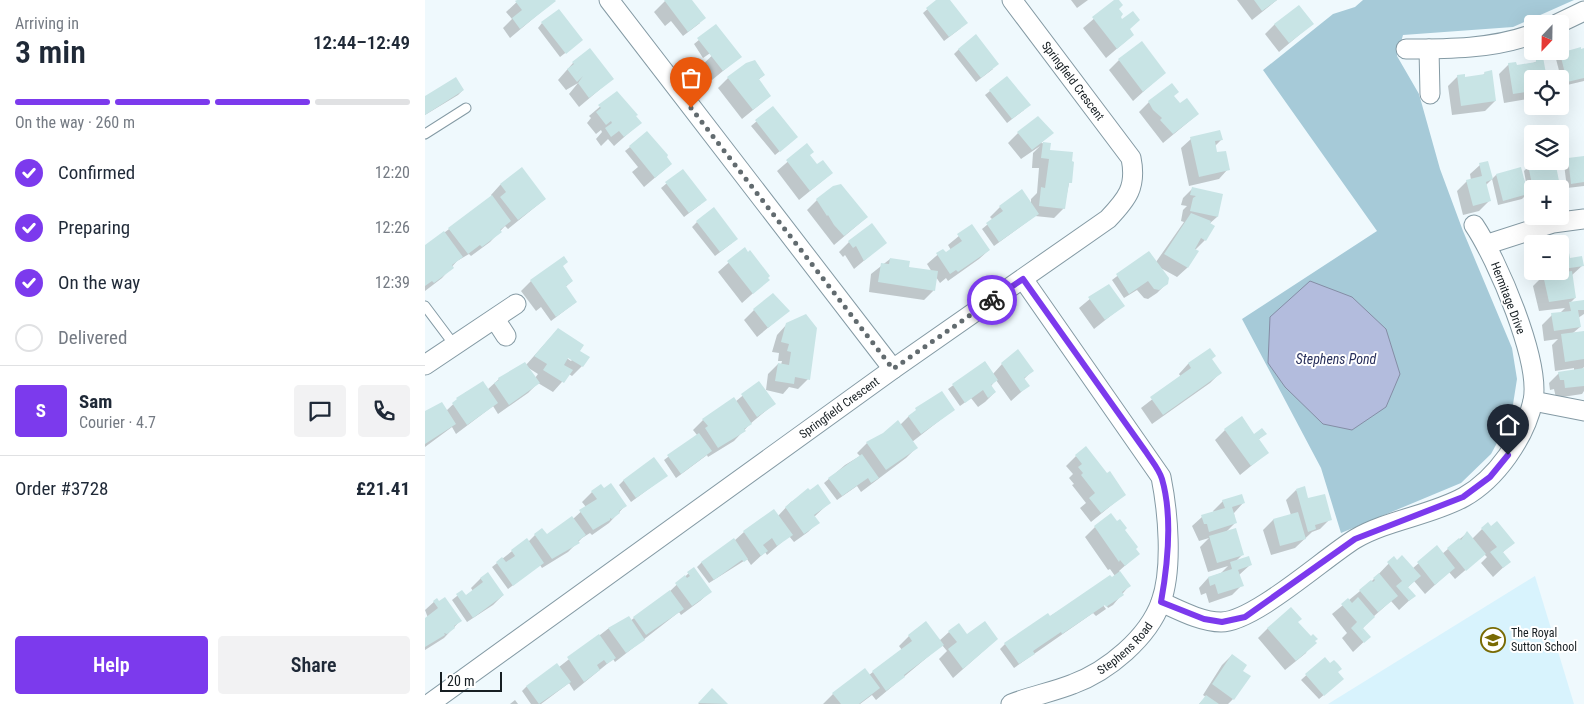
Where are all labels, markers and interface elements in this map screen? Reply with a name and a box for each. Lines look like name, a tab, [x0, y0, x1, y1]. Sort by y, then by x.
text: Arriving in	[15, 14, 79, 33]
north arrow	[1524, 15, 1569, 60]
map controls	[1524, 15, 1569, 280]
text: 12:44–12:49	[313, 31, 410, 54]
text: 3 min	[15, 33, 86, 71]
street label: Springfield Crescent	[1039, 39, 1108, 124]
pin	[670, 57, 712, 108]
icon: bag	[677, 64, 705, 92]
button: locate	[1524, 70, 1569, 115]
text: On the way · 260 m	[15, 113, 135, 132]
button: layers	[1524, 125, 1569, 170]
icon: check	[15, 159, 43, 187]
text: Confirmed	[58, 161, 135, 184]
text: 12:20	[375, 163, 410, 182]
button: +	[1524, 180, 1569, 225]
icon: check	[15, 214, 43, 242]
text: Preparing	[58, 216, 130, 239]
text: 12:26	[375, 218, 410, 237]
button: −	[1524, 235, 1569, 280]
street label: Hermitage Drive	[1488, 260, 1528, 336]
icon: check	[15, 269, 43, 297]
text: On the way	[58, 271, 140, 294]
text: 12:39	[375, 273, 410, 292]
courier	[967, 275, 1017, 325]
icon: bike	[978, 286, 1006, 314]
text: Delivered	[58, 326, 127, 349]
water label: Stephens Pond	[1296, 351, 1377, 367]
street label: Springfield Crescent	[797, 374, 882, 441]
button: chat	[294, 385, 346, 437]
button: phone	[358, 385, 410, 437]
text: Sam	[79, 390, 112, 413]
text: S	[36, 399, 46, 422]
pin	[1487, 404, 1529, 455]
icon: home	[1494, 411, 1522, 439]
text: Courier · 4.7	[79, 413, 156, 432]
text: Order #3728	[15, 477, 108, 500]
text: £21.41	[356, 477, 410, 500]
street label: Stephens Road	[1095, 619, 1156, 677]
place label: The Royal Sutton School	[1511, 626, 1577, 654]
school or university icon: The Royal Sutton School	[1480, 627, 1506, 653]
button: Help	[15, 636, 208, 694]
button: Share	[218, 636, 410, 694]
scale bar	[440, 669, 503, 692]
text: 20 m	[447, 673, 475, 689]

